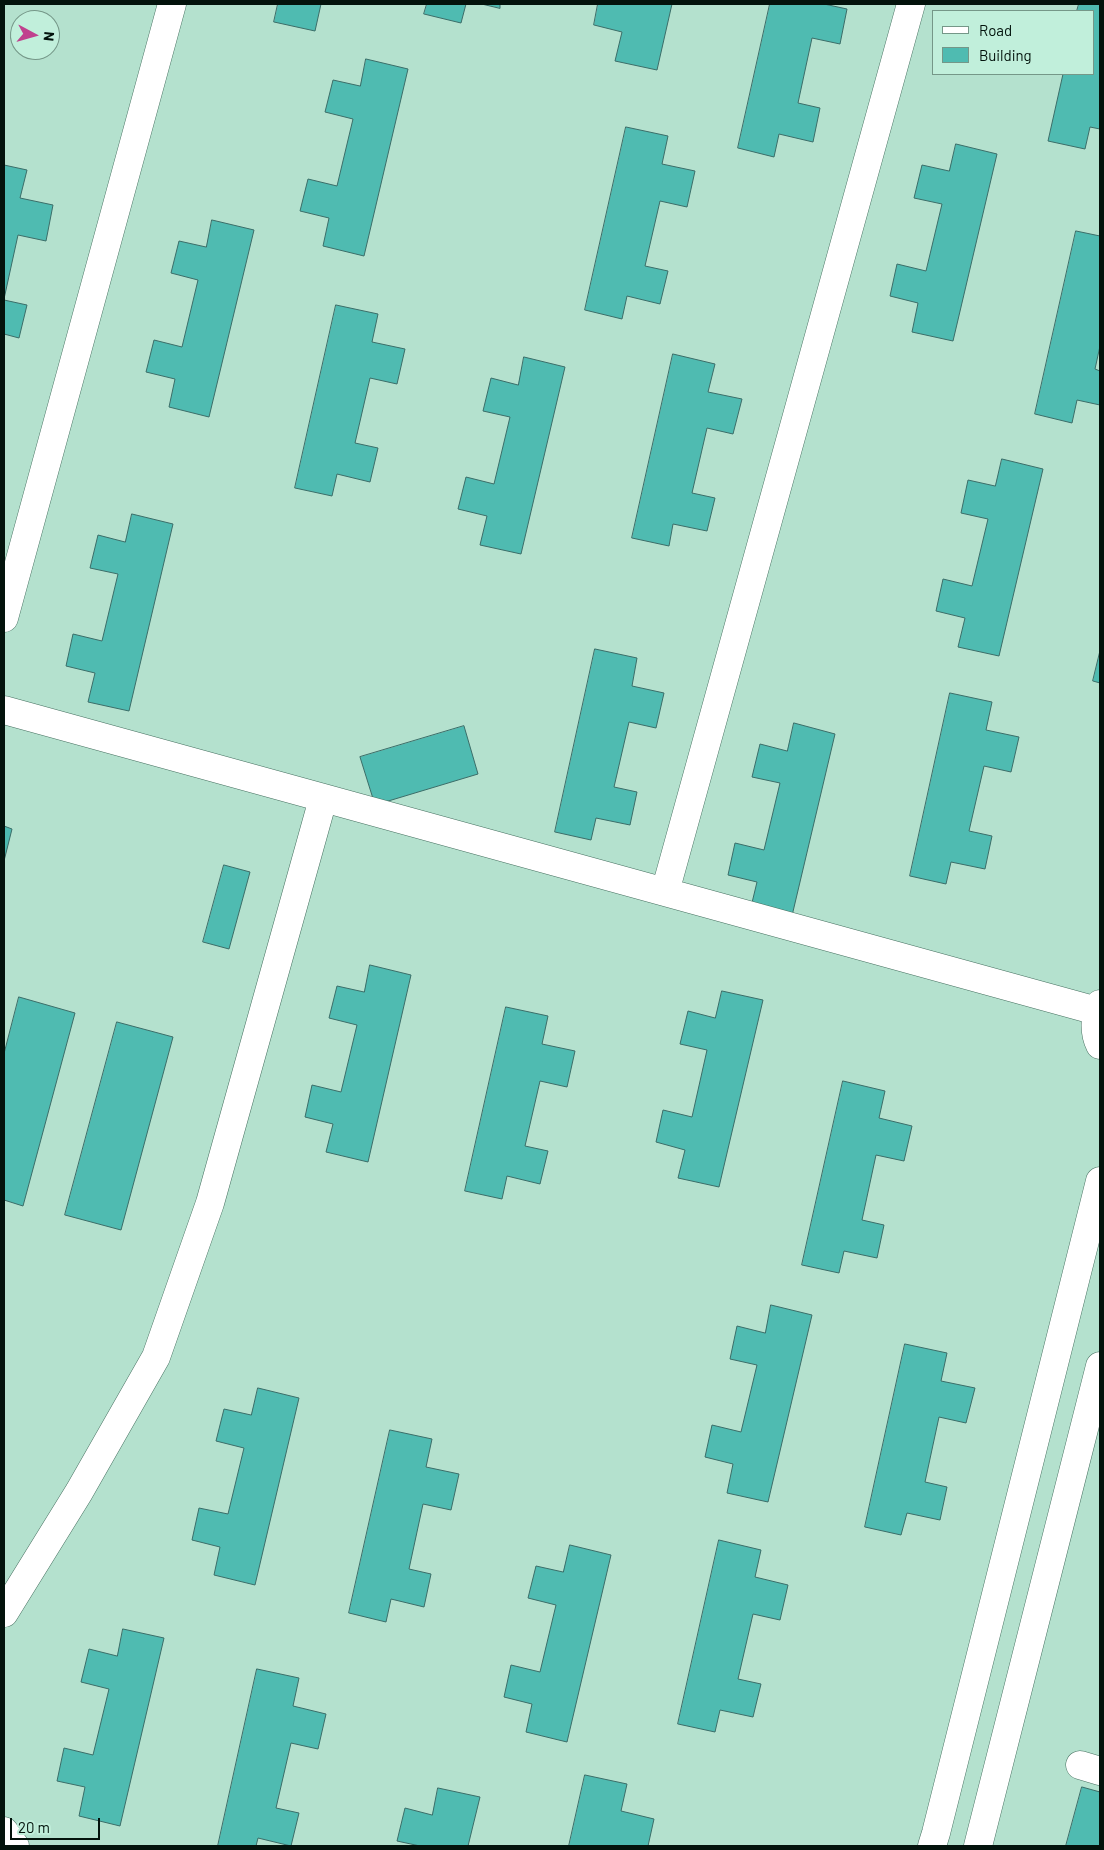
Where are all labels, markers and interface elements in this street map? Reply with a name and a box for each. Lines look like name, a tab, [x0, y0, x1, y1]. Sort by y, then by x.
north arrow	[10, 10, 60, 60]
legend	[932, 10, 1094, 75]
text: Road	[979, 21, 1012, 39]
text: N	[40, 31, 58, 42]
text: Building	[979, 46, 1032, 64]
scale bar	[12, 1808, 102, 1840]
text: 20 m	[18, 1818, 50, 1836]

